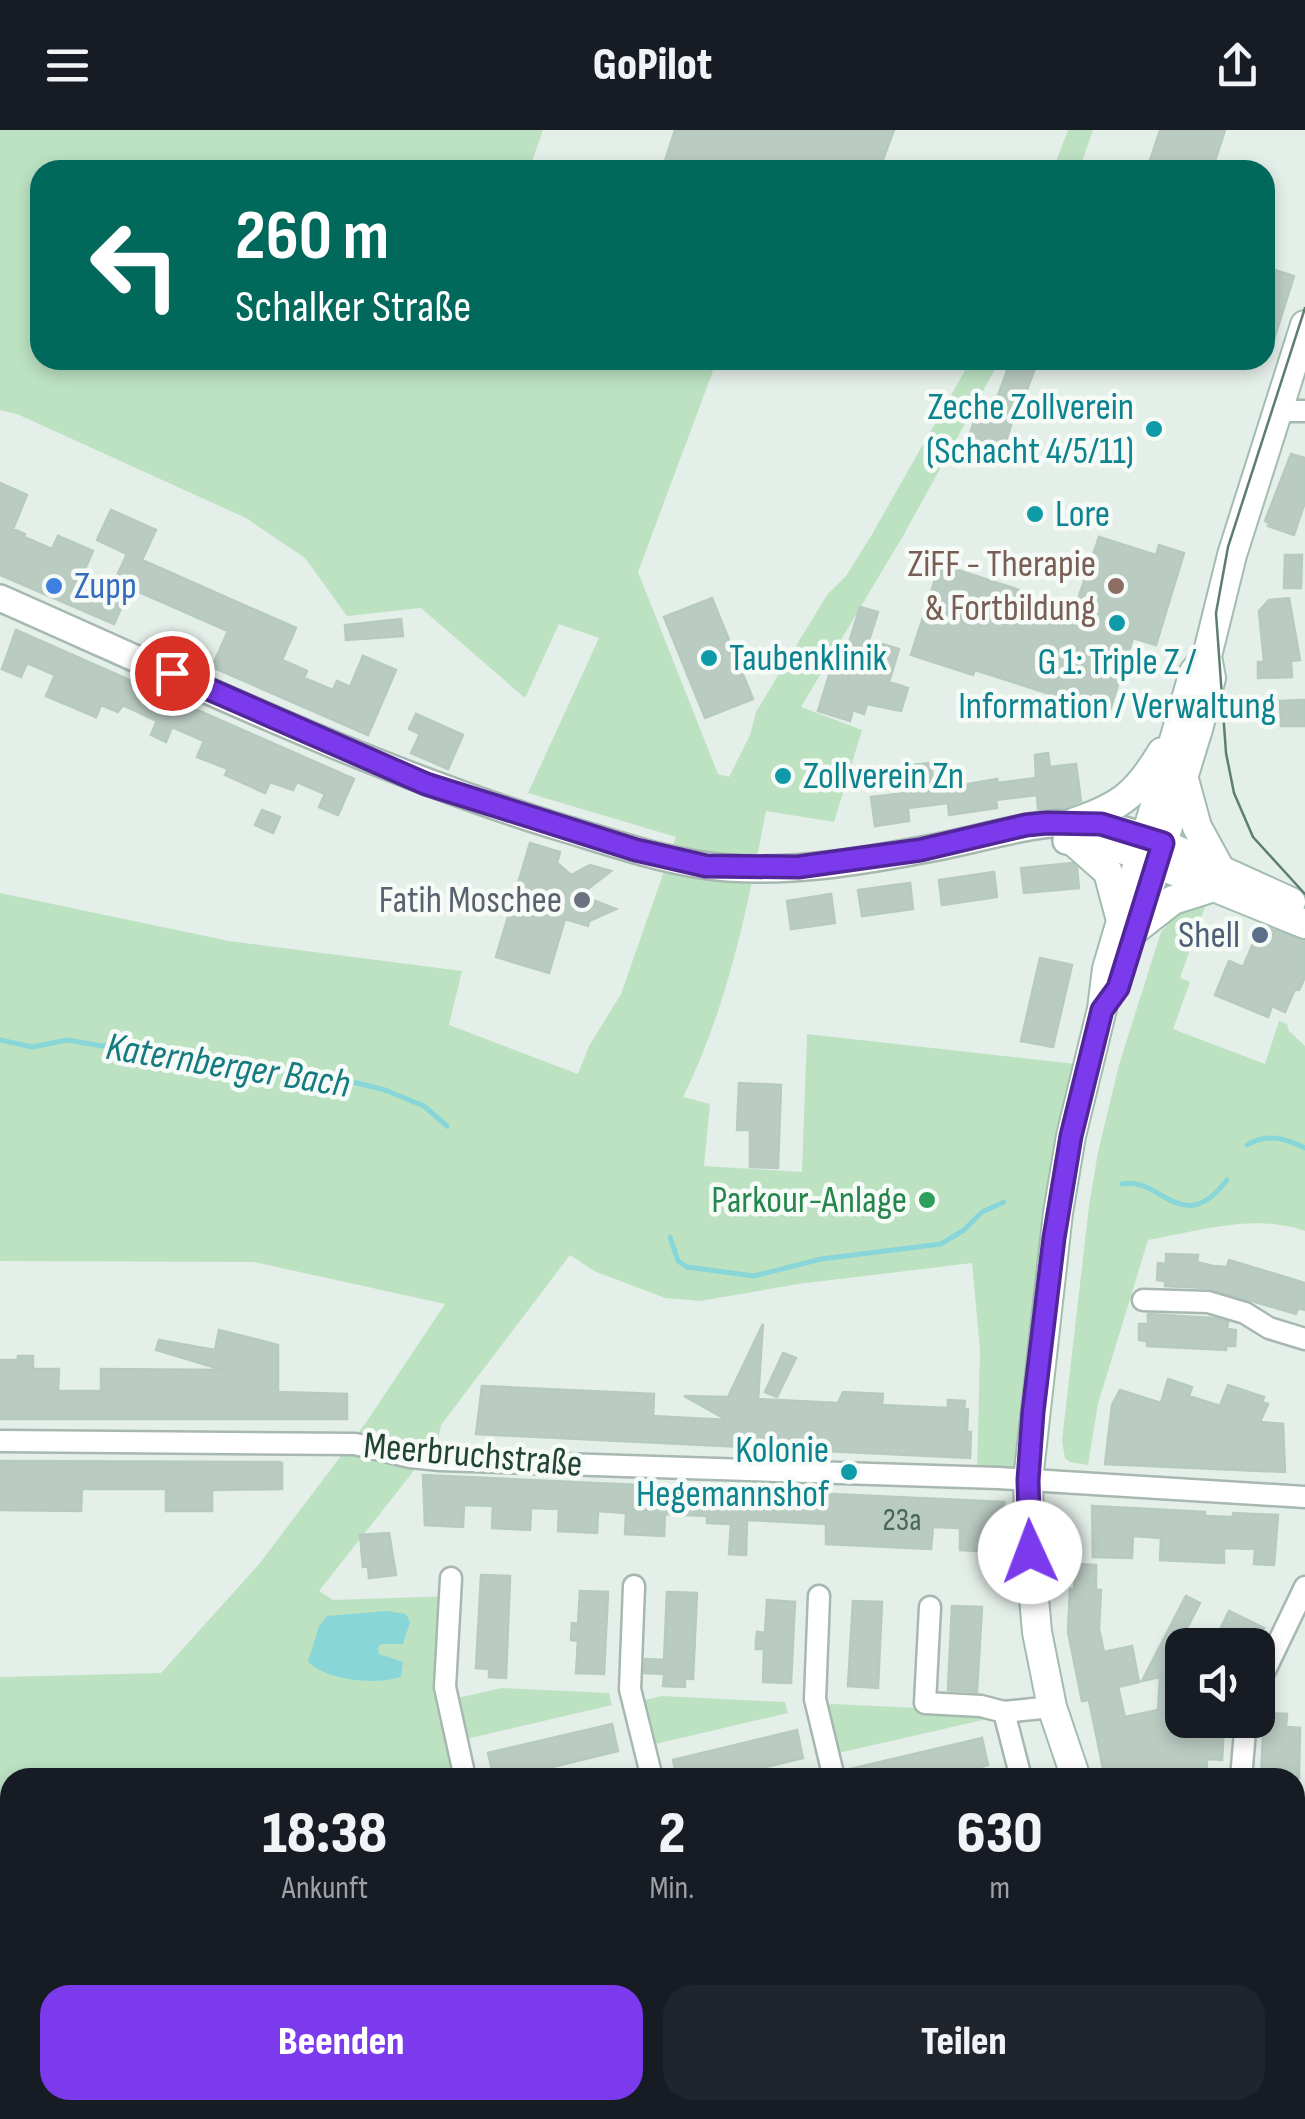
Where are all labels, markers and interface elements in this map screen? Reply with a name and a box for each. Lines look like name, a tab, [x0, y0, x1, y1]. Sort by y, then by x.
icon: menu	[40, 38, 95, 93]
text: GoPilot	[593, 38, 712, 93]
icon: share	[1210, 38, 1265, 93]
text: 260 m	[235, 195, 389, 279]
icon: left	[70, 200, 200, 330]
text: Schalker Straße	[235, 280, 471, 335]
place label: Zeche Zollverein (Schacht 4/5/11)	[926, 385, 1134, 474]
marker: Zeche Zollverein (Schacht 4/5/11)	[1143, 418, 1165, 440]
place label: Lore	[1055, 492, 1110, 537]
marker: Lore	[1024, 503, 1046, 525]
place label: ZiFF - Therapie & Fortbildung	[908, 542, 1096, 631]
place label: Zupp	[74, 564, 137, 609]
marker: Zupp	[43, 575, 65, 597]
marker: ZiFF - Therapie & Fortbildung	[1105, 575, 1127, 597]
marker: G 1: Triple Z / Information / Verwaltung	[1106, 612, 1128, 634]
pin	[130, 631, 215, 716]
place label: Taubenklinik	[729, 636, 888, 681]
place label: G 1: Triple Z / Information / Verwaltung	[958, 640, 1276, 729]
icon: arrive	[145, 646, 200, 701]
marker: Taubenklinik	[698, 647, 720, 669]
place label: Zollverein Zn	[803, 754, 964, 799]
marker: Zollverein Zn	[772, 765, 794, 787]
place label: Fatih Moschee	[379, 878, 562, 923]
marker: Fatih Moschee	[571, 889, 593, 911]
place label: Shell	[1178, 913, 1240, 958]
marker: Shell	[1249, 924, 1271, 946]
water label: Katernberger Bach	[103, 1023, 353, 1109]
place label: Parkour-Anlage	[711, 1178, 907, 1223]
marker: Parkour-Anlage	[916, 1189, 938, 1211]
street label: Meerbruchstraße	[362, 1423, 584, 1487]
place label: Kolonie Hegemannshof	[636, 1428, 830, 1517]
marker: Kolonie Hegemannshof	[838, 1461, 860, 1483]
position arrow	[978, 1500, 1082, 1604]
house number: 23a	[883, 1501, 921, 1540]
map controls	[1165, 1628, 1275, 1738]
button: sound	[1165, 1628, 1275, 1738]
text: 18:38	[262, 1798, 387, 1870]
text: 2	[658, 1798, 685, 1870]
text: 630	[957, 1798, 1043, 1870]
text: Ankunft	[282, 1869, 368, 1908]
text: Min.	[650, 1869, 694, 1908]
text: m	[989, 1869, 1010, 1908]
button: Beenden	[40, 1985, 643, 2100]
button: Teilen	[663, 1985, 1265, 2100]

